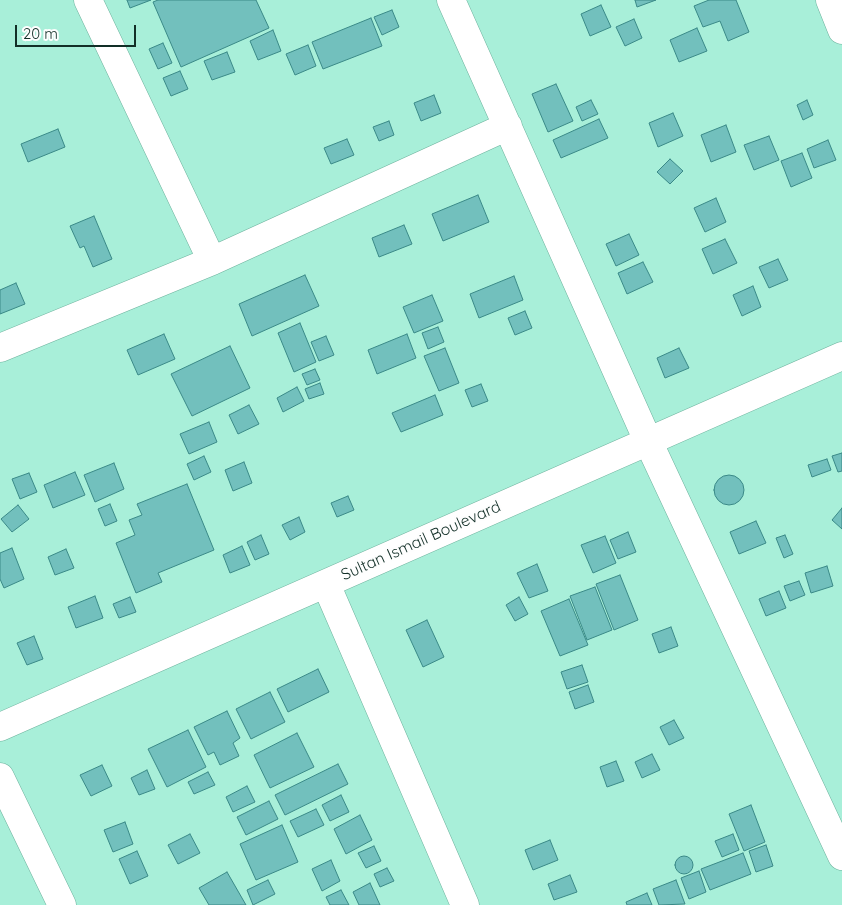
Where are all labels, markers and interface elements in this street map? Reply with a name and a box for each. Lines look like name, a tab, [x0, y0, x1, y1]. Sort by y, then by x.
scale bar	[18, 15, 139, 47]
text: 20 m	[23, 24, 58, 43]
street label: Sultan Ismail Boulevard	[338, 497, 504, 585]

